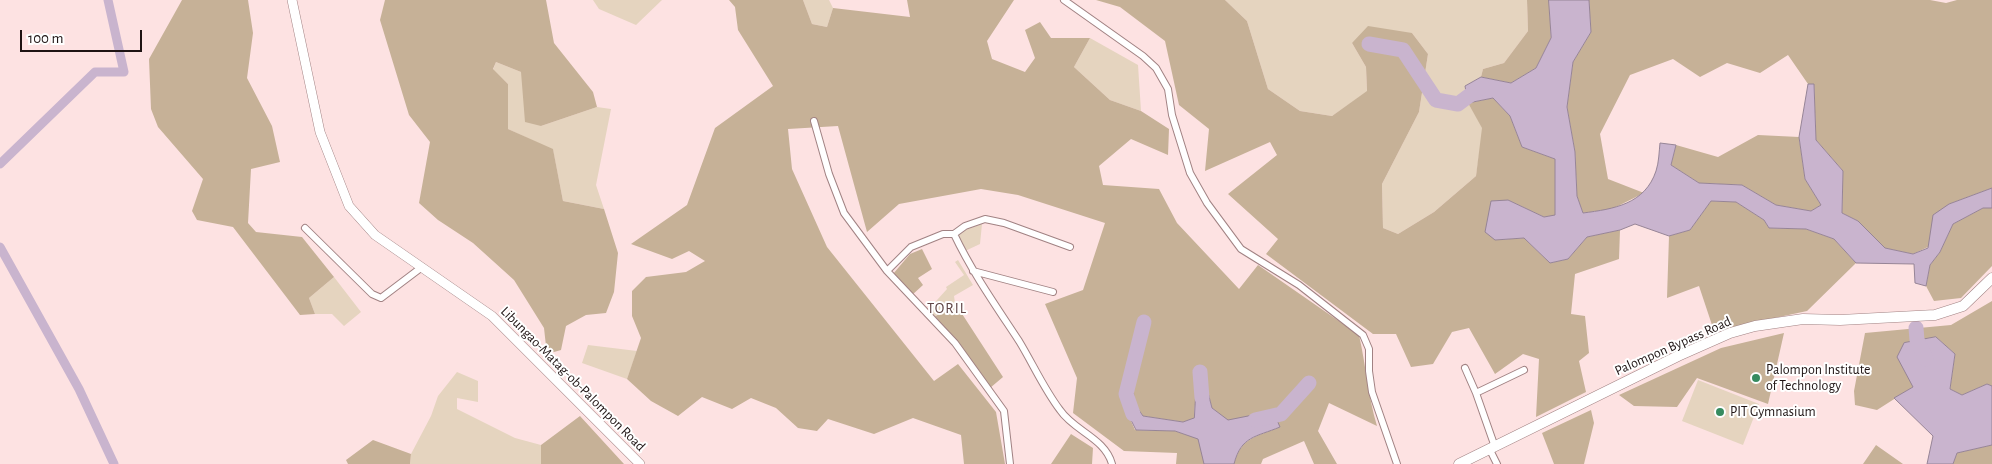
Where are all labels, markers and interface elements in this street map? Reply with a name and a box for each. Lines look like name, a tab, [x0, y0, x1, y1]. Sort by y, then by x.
scale bar	[22, 20, 145, 52]
text: 100 m	[28, 31, 63, 46]
district label: TORIL	[926, 299, 968, 317]
street label: Libungao-Matag-ob-Palompon Road	[497, 303, 649, 455]
street label: Palompon Bypass Road	[1612, 313, 1734, 379]
place label: Palompon Institute of Technology	[1766, 362, 1870, 394]
marker: Palompon Institute of Technology	[1750, 372, 1762, 384]
place label: PIT Gymnasium	[1730, 404, 1816, 420]
marker: PIT Gymnasium	[1714, 406, 1726, 418]

